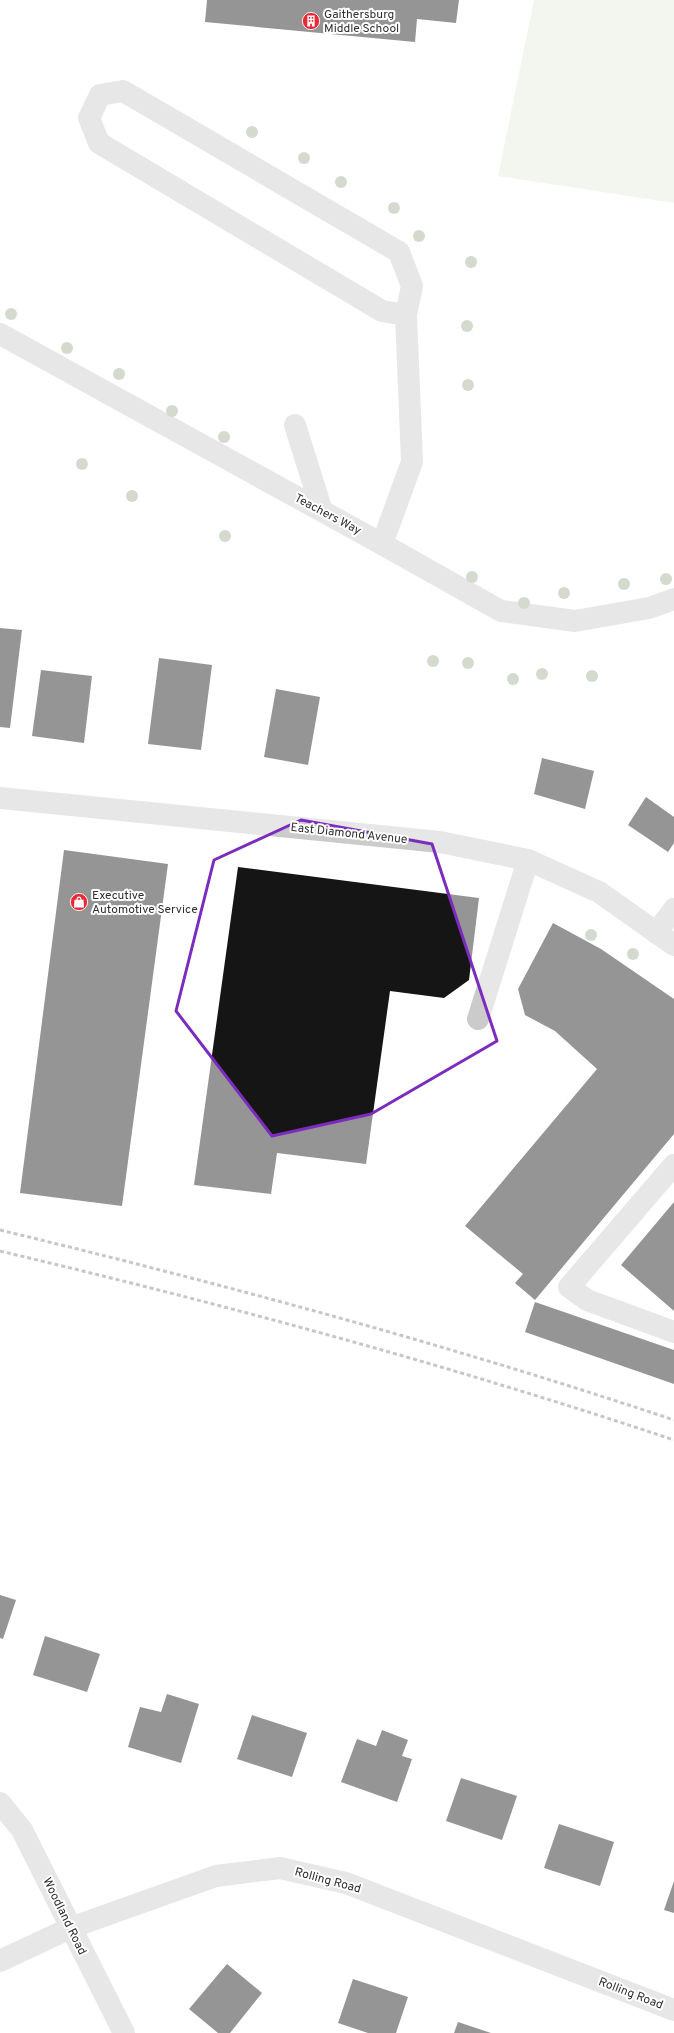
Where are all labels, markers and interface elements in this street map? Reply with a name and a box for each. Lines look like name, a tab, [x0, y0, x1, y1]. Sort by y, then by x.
place label: Gaithersburg Middle School	[324, 7, 399, 37]
building icon: Gaithersburg Middle School	[301, 11, 321, 31]
street label: Teachers Way	[291, 491, 364, 539]
street label: East Diamond Avenue	[290, 820, 408, 848]
place label: Executive Automotive Service	[92, 888, 198, 918]
shop icon: Executive Automotive Service	[69, 892, 89, 912]
street label: Rolling Road	[293, 1864, 363, 1897]
street label: Woodland Road	[38, 1875, 90, 1958]
street label: Rolling Road	[596, 1974, 665, 2014]

